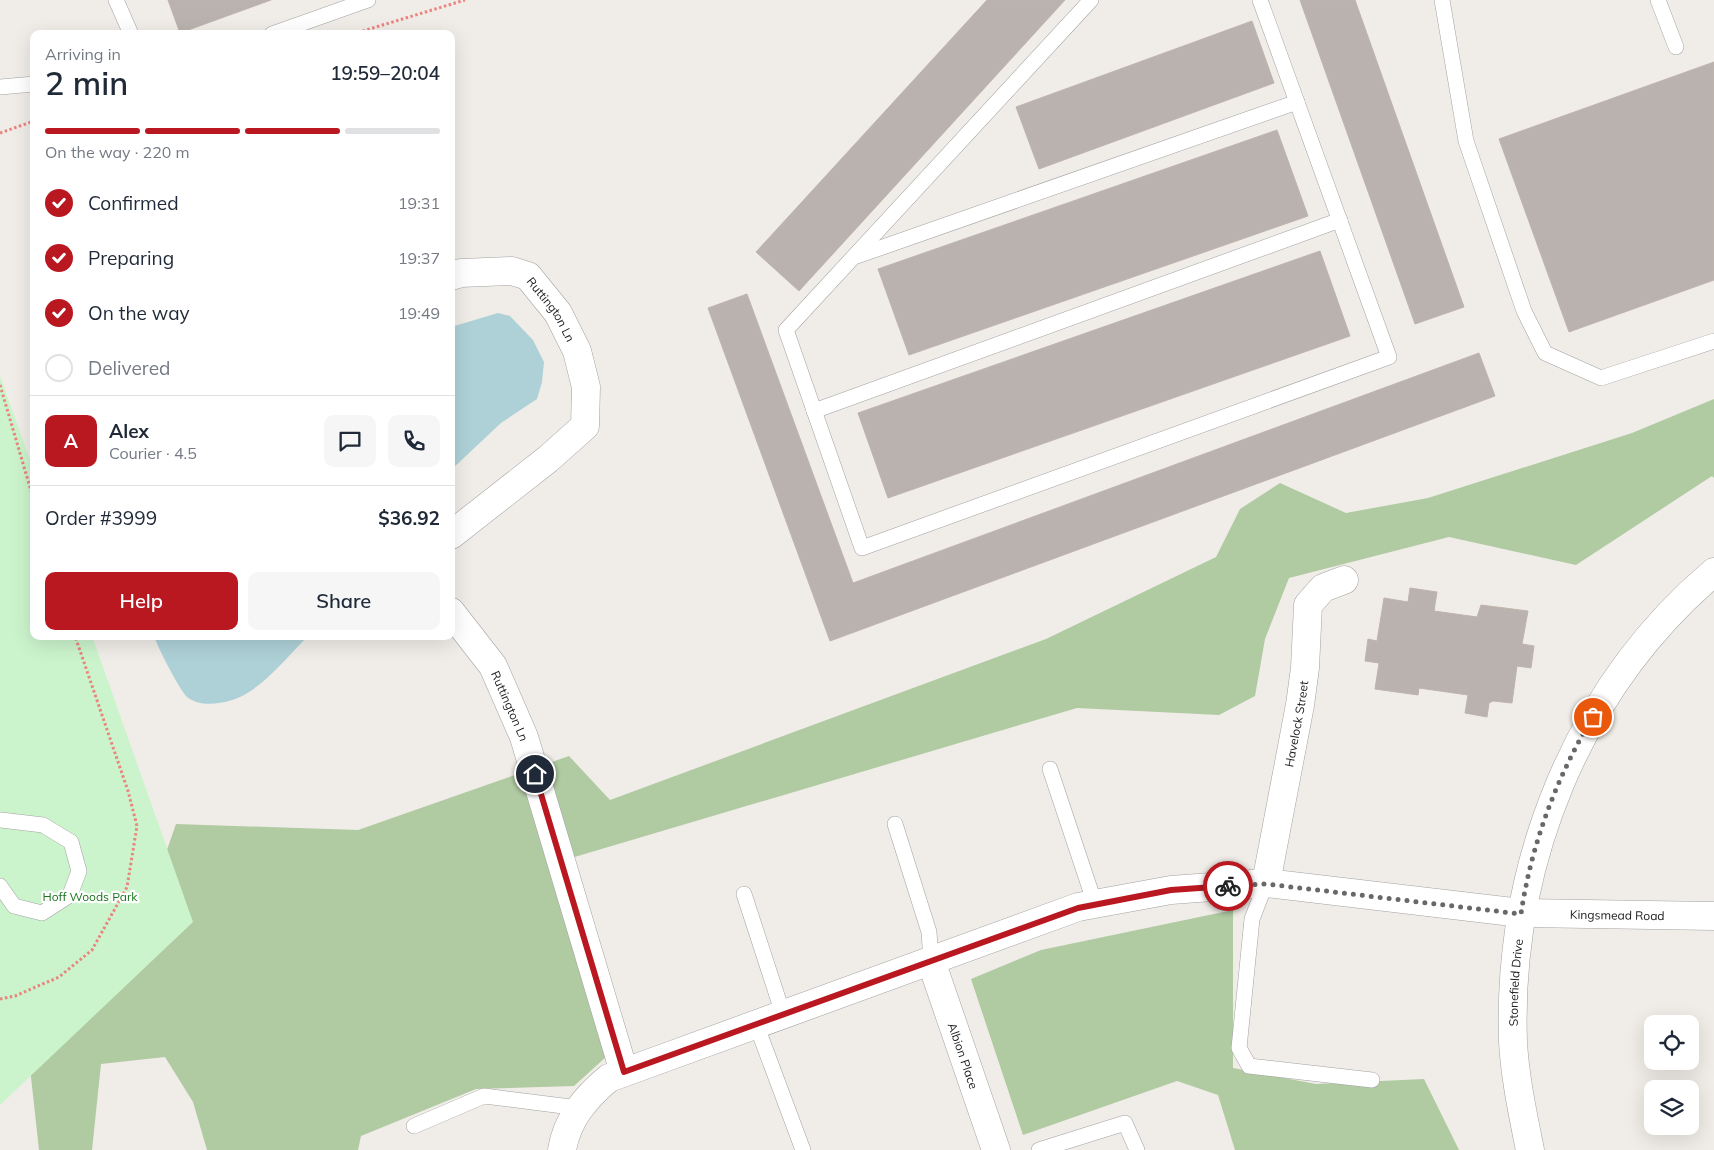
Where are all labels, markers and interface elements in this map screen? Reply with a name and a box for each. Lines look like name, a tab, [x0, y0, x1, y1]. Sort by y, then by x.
text: Arriving in	[45, 44, 121, 64]
text: 19:59–20:04	[330, 61, 440, 85]
text: 2 min	[45, 63, 128, 103]
text: On the way · 220 m	[45, 142, 190, 162]
icon: check	[45, 189, 73, 217]
text: Confirmed	[88, 191, 179, 215]
text: 19:31	[398, 193, 440, 213]
icon: check	[45, 244, 73, 272]
text: Preparing	[88, 246, 174, 270]
text: 19:37	[398, 248, 440, 268]
street label: Ruttington Ln	[524, 274, 579, 344]
icon: check	[45, 299, 73, 327]
text: On the way	[88, 301, 190, 325]
text: 19:49	[398, 303, 440, 323]
text: Delivered	[88, 356, 170, 380]
button: chat	[324, 415, 376, 467]
button: phone	[388, 415, 440, 467]
text: Alex	[109, 419, 149, 443]
text: A	[64, 429, 78, 453]
text: Courier · 4.5	[109, 443, 197, 463]
text: Order #3999	[45, 506, 157, 530]
text: $36.92	[378, 506, 440, 530]
button: Help	[45, 572, 238, 630]
button: Share	[248, 572, 440, 630]
street label: Ruttington Ln	[488, 668, 532, 743]
street label: Havelock Street	[1281, 680, 1311, 768]
pin	[1572, 696, 1614, 738]
icon: bag	[1579, 703, 1607, 731]
pin	[514, 753, 556, 795]
icon: home	[521, 760, 549, 788]
courier	[1203, 861, 1253, 911]
icon: bike	[1214, 872, 1242, 900]
park label: Hoff Woods Park	[43, 889, 138, 904]
street label: Kingsmead Road	[1570, 906, 1665, 923]
street label: Stonefield Drive	[1505, 938, 1526, 1026]
map controls	[1644, 1015, 1699, 1135]
button: locate	[1644, 1015, 1699, 1070]
street label: Albion Place	[945, 1020, 982, 1091]
button: layers	[1644, 1080, 1699, 1135]

